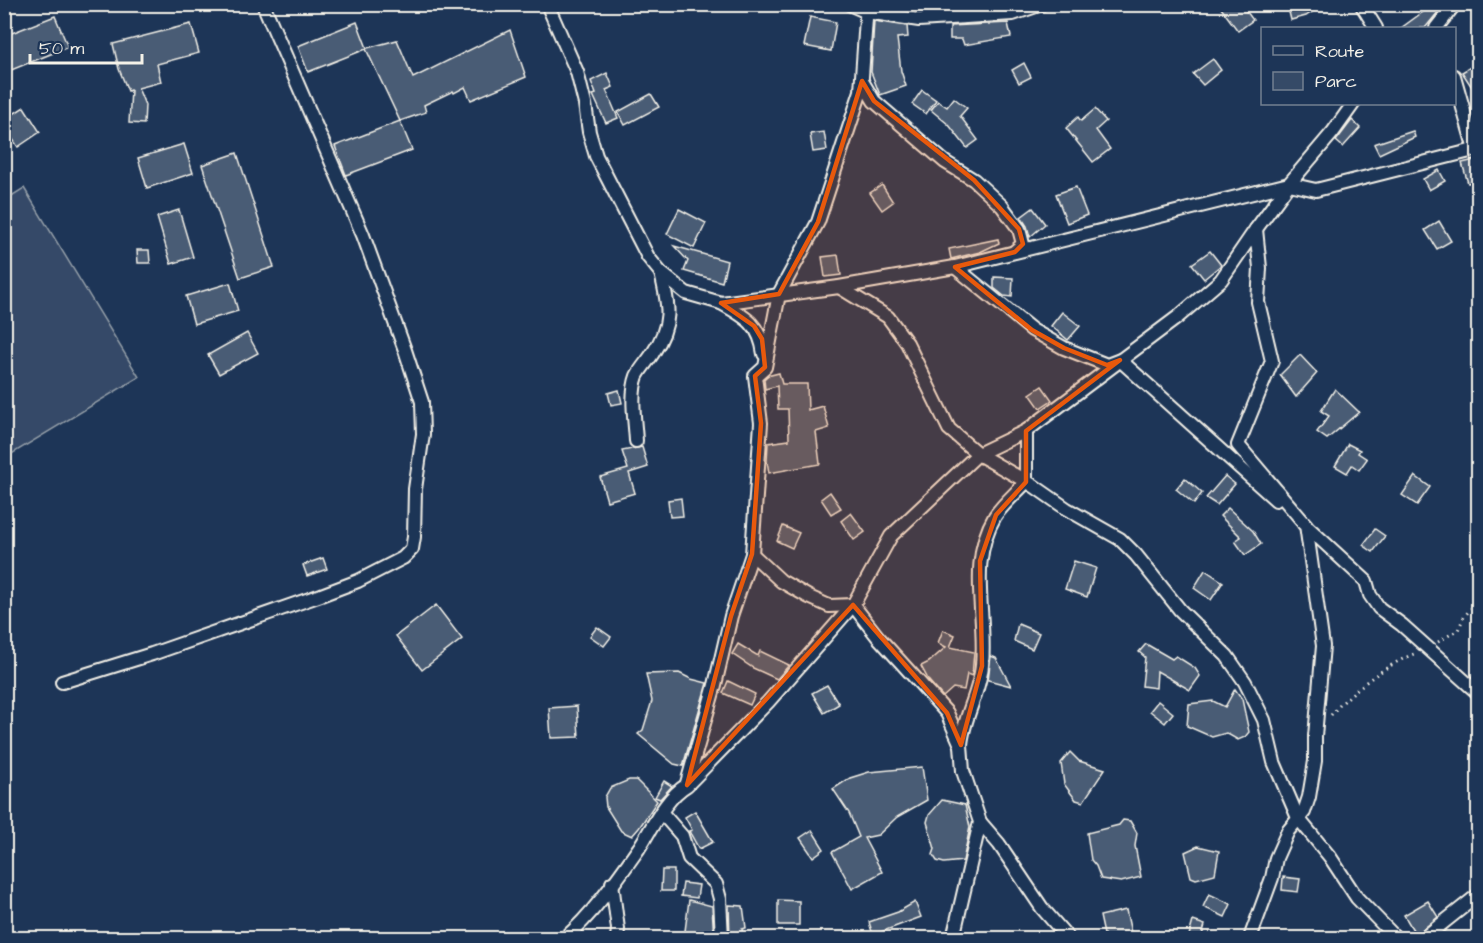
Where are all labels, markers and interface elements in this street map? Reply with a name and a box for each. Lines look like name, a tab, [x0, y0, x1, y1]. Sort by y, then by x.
scale bar	[30, 27, 142, 65]
legend	[1261, 27, 1456, 105]
text: 50 m	[39, 36, 84, 61]
text: Route	[1315, 39, 1364, 64]
text: Parc	[1315, 69, 1357, 94]

